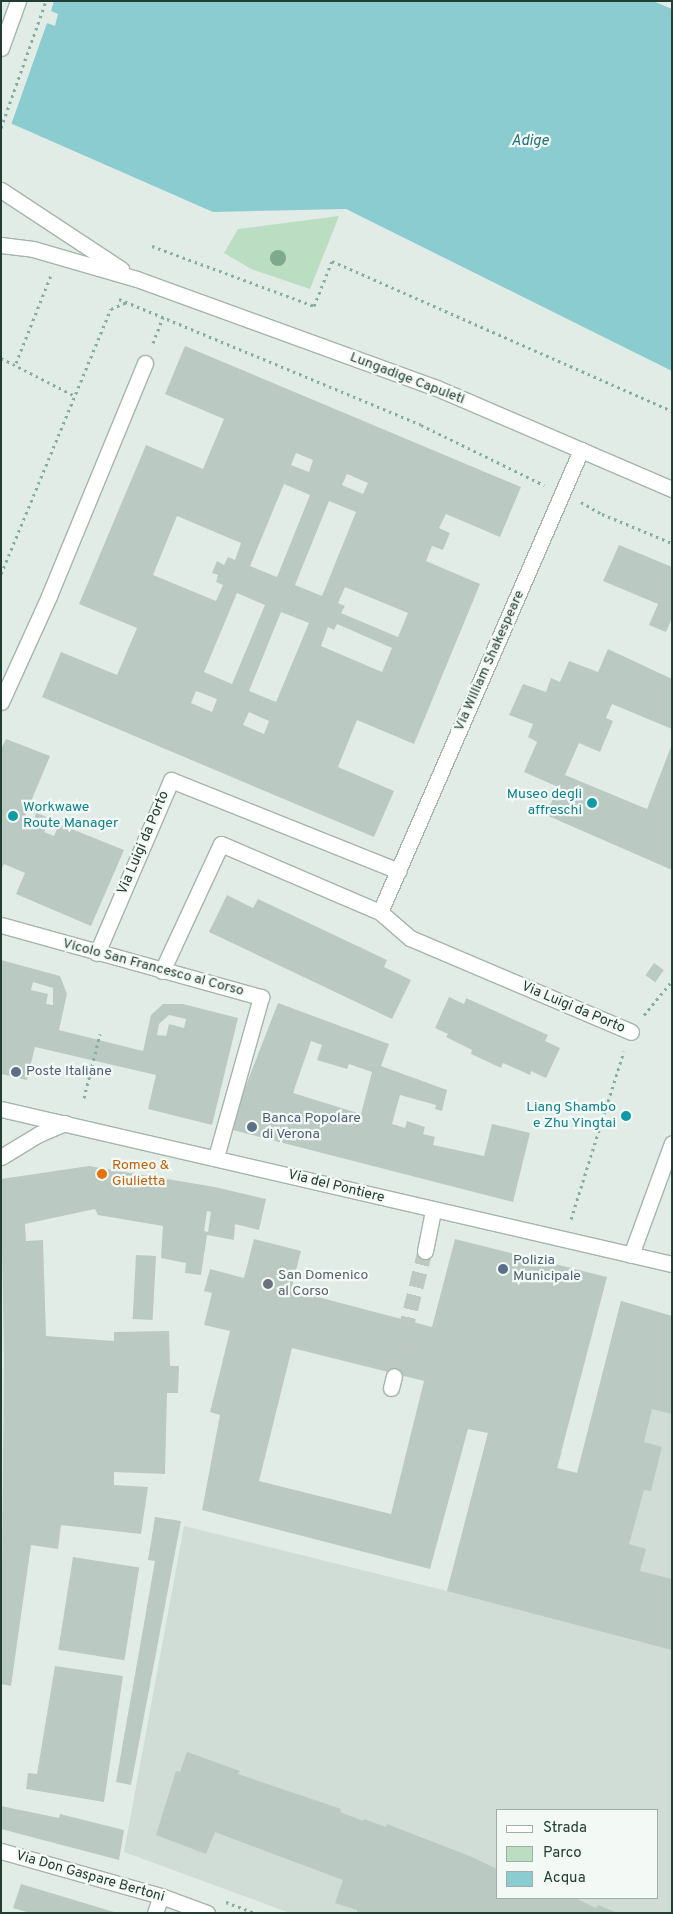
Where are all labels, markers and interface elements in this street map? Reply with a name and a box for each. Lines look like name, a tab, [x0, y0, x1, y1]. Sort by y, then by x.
water label: Adige	[511, 133, 549, 151]
street label: Lungadige Capuleti	[347, 349, 467, 409]
street label: Via William Shakespeare	[451, 588, 529, 734]
place label: Museo degli affreschi	[507, 787, 582, 820]
street label: Via Luigi da Porto	[115, 789, 173, 897]
marker: Museo degli affreschi	[586, 797, 598, 809]
place label: Workwawe Route Manager	[23, 800, 118, 832]
marker: Workwawe Route Manager	[7, 810, 19, 822]
street label: Vicolo San Francesco al Corso	[61, 936, 245, 1000]
street label: Via Luigi da Porto	[519, 979, 627, 1037]
place label: Poste Italiane	[26, 1064, 112, 1080]
marker: Poste Italiane	[10, 1066, 22, 1078]
place label: Liang Shambo e Zhu Yingtai	[526, 1100, 616, 1132]
marker: Liang Shambo e Zhu Yingtai	[620, 1110, 632, 1122]
place label: Banca Popolare di Verona	[262, 1111, 361, 1144]
marker: Banca Popolare di Verona	[246, 1121, 258, 1133]
place label: Romeo & Giulietta	[112, 1158, 169, 1190]
street label: Via del Pontiere	[286, 1167, 386, 1207]
marker: Romeo & Giulietta	[96, 1168, 108, 1180]
place label: Polizia Municipale	[513, 1253, 581, 1285]
marker: Polizia Municipale	[497, 1263, 509, 1275]
place label: San Domenico al Corso	[278, 1268, 368, 1300]
marker: San Domenico al Corso	[262, 1278, 274, 1290]
legend	[496, 1809, 658, 1899]
text: Strada	[543, 1819, 587, 1838]
text: Parco	[543, 1844, 582, 1863]
street label: Via Don Gaspare Bertoni	[14, 1848, 166, 1906]
text: Acqua	[543, 1869, 586, 1888]

